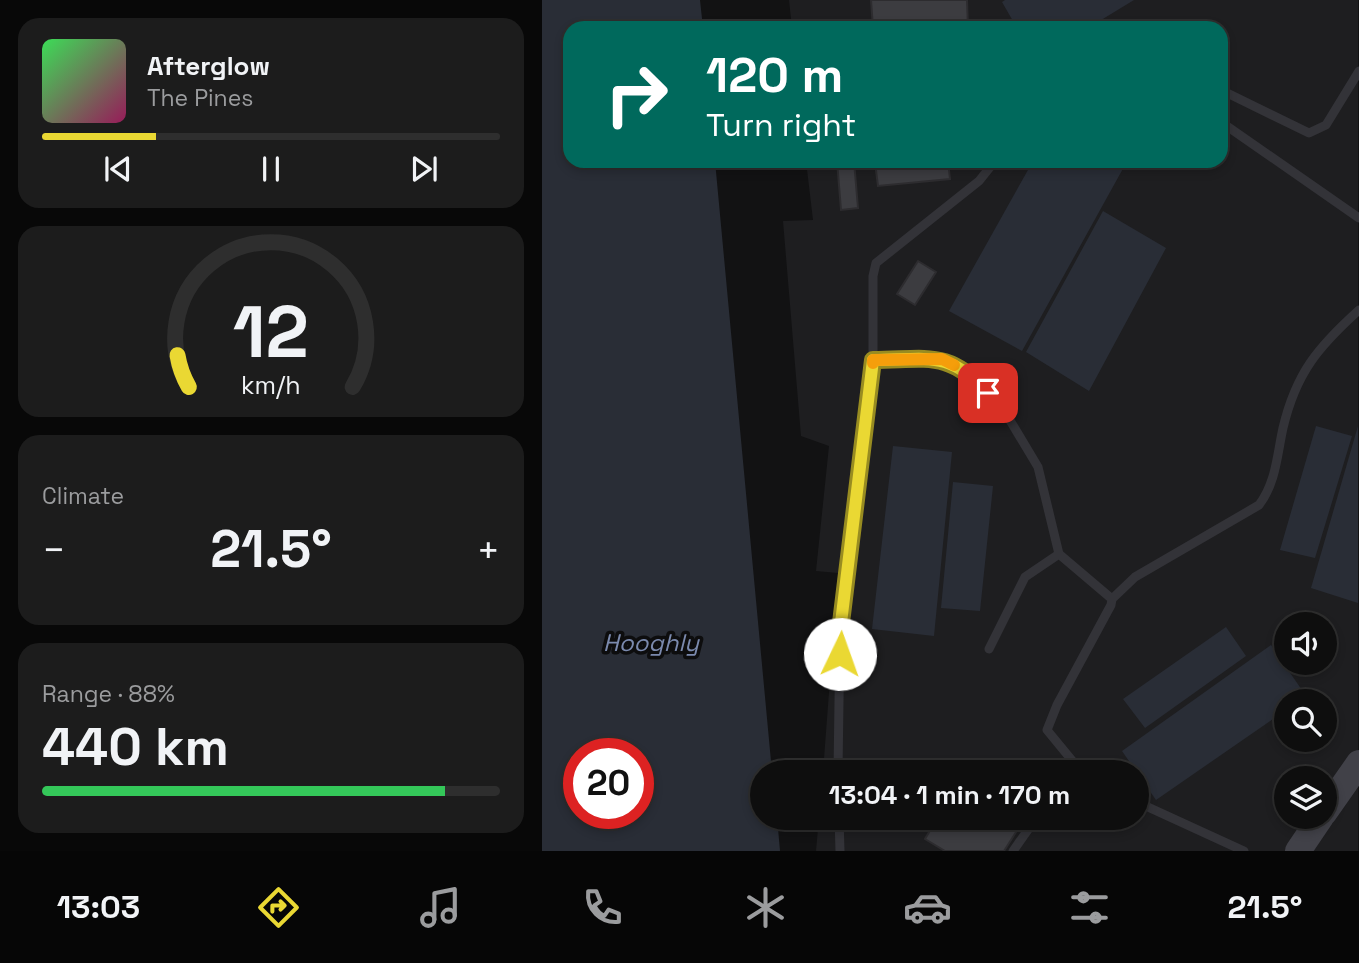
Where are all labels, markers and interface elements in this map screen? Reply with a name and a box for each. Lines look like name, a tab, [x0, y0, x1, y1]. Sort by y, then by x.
text: 120 m	[706, 44, 843, 106]
text: Afterglow	[147, 49, 270, 83]
icon: right	[591, 49, 682, 140]
text: The Pines	[147, 83, 253, 113]
text: Turn right	[706, 105, 856, 145]
icon: previous	[99, 150, 137, 188]
icon: pause	[252, 150, 290, 188]
icon: next	[405, 150, 443, 188]
text: 12	[233, 286, 309, 379]
pin	[958, 363, 1018, 423]
text: km/h	[241, 369, 301, 401]
icon: arrive	[969, 374, 1007, 412]
text: Climate	[42, 481, 124, 511]
text: 21.5°	[210, 516, 332, 582]
text: −	[42, 526, 66, 574]
text: +	[476, 526, 500, 574]
map controls	[1274, 612, 1337, 829]
button: sound	[1274, 612, 1337, 675]
position arrow	[803, 617, 877, 691]
water label: Hooghly	[603, 627, 700, 658]
text: Range · 88%	[42, 679, 175, 709]
button: search	[1274, 689, 1337, 752]
text: 440 km	[42, 714, 229, 780]
speed limit sign: 20	[563, 738, 654, 829]
button: layers	[1274, 766, 1337, 829]
text: 13:04 · 1 min · 170 m	[829, 778, 1070, 812]
icon: directions	[254, 883, 303, 932]
icon: music	[416, 883, 465, 932]
icon: phone	[578, 883, 627, 932]
icon: climate	[741, 883, 790, 932]
icon: car	[903, 883, 952, 932]
icon: filters	[1065, 883, 1114, 932]
text: 13:03	[57, 887, 140, 927]
text: 21.5°	[1228, 887, 1302, 927]

